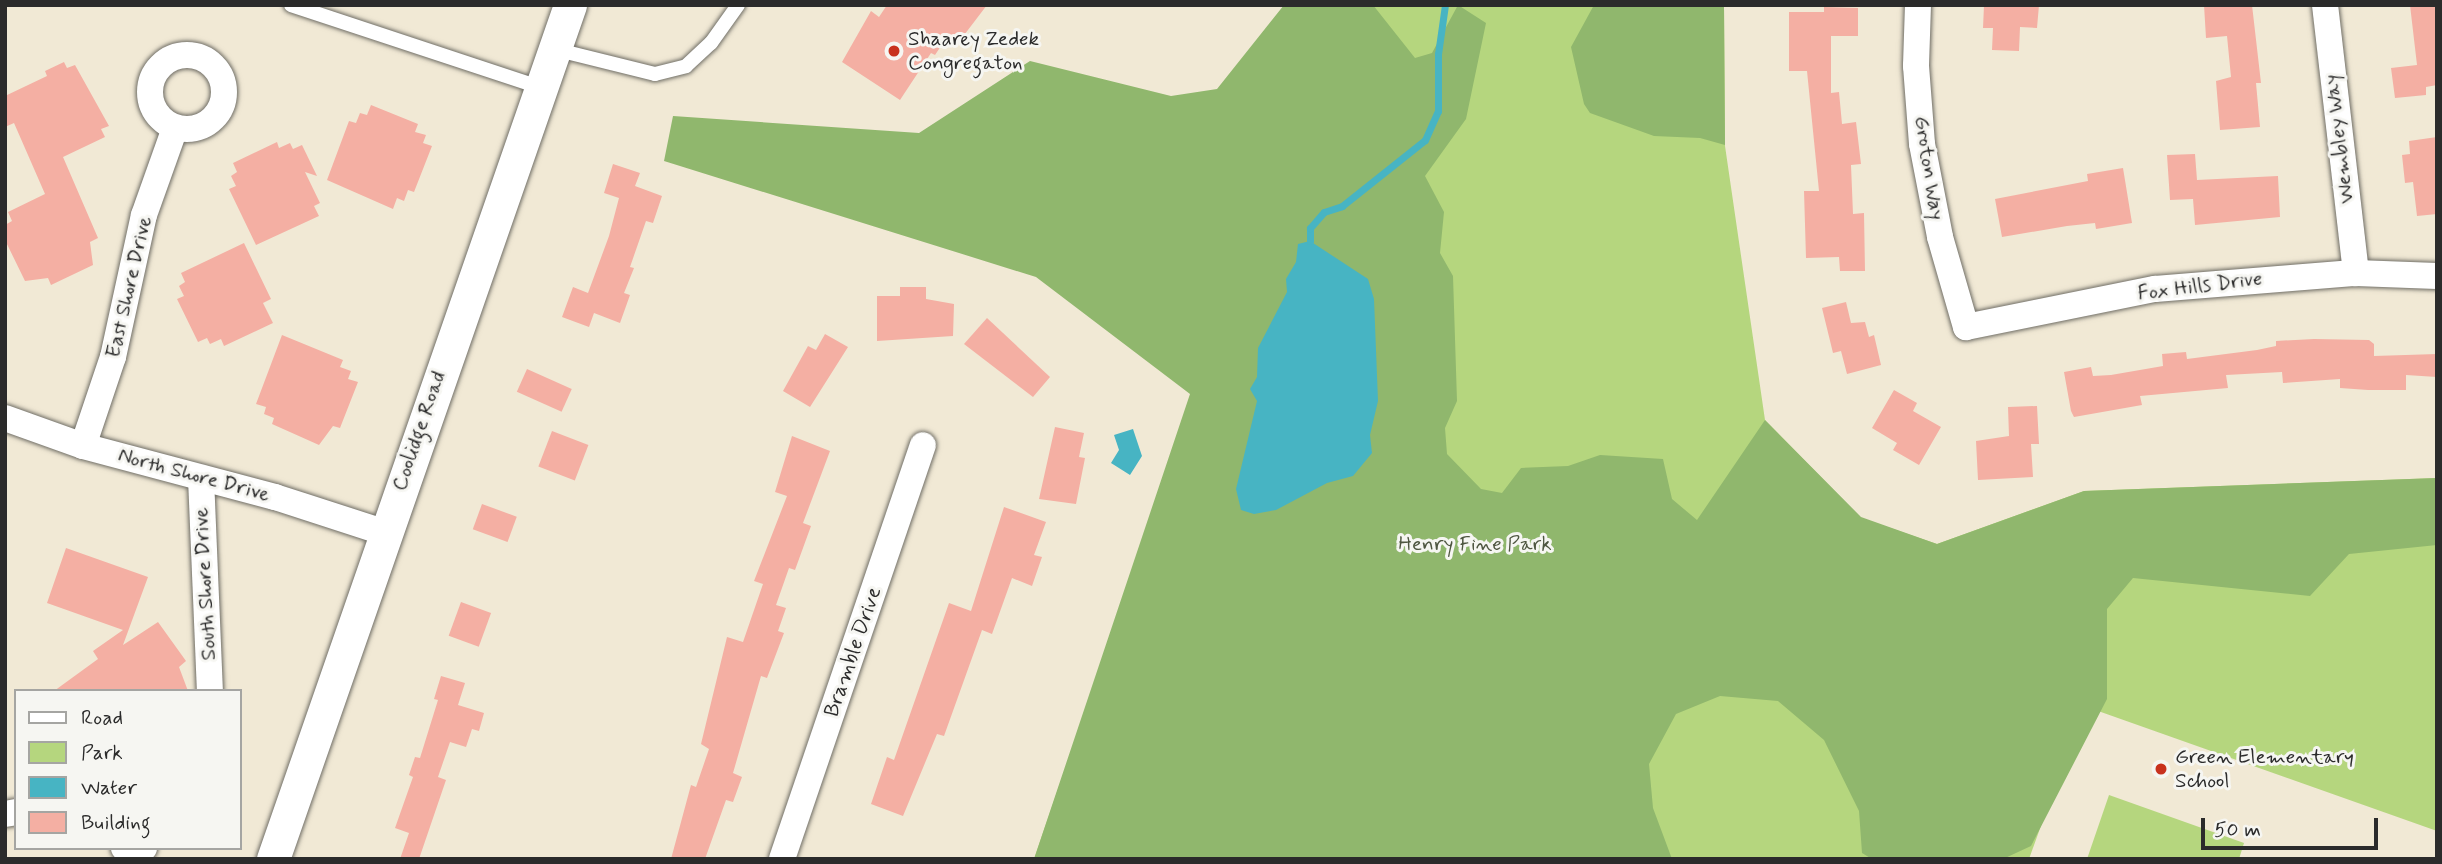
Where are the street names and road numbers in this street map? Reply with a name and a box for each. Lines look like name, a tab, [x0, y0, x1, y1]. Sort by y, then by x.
street label: Wembley Way	[2318, 72, 2360, 206]
street label: Groton Way	[1908, 112, 1950, 224]
street label: East Shore Drive	[101, 214, 157, 360]
street label: Fox Hills Drive	[2136, 266, 2264, 306]
street label: Coolidge Road	[387, 369, 451, 493]
street label: North Shore Drive	[116, 443, 272, 507]
street label: South Shore Drive	[188, 508, 222, 660]
street label: Bramble Drive	[819, 585, 887, 719]

